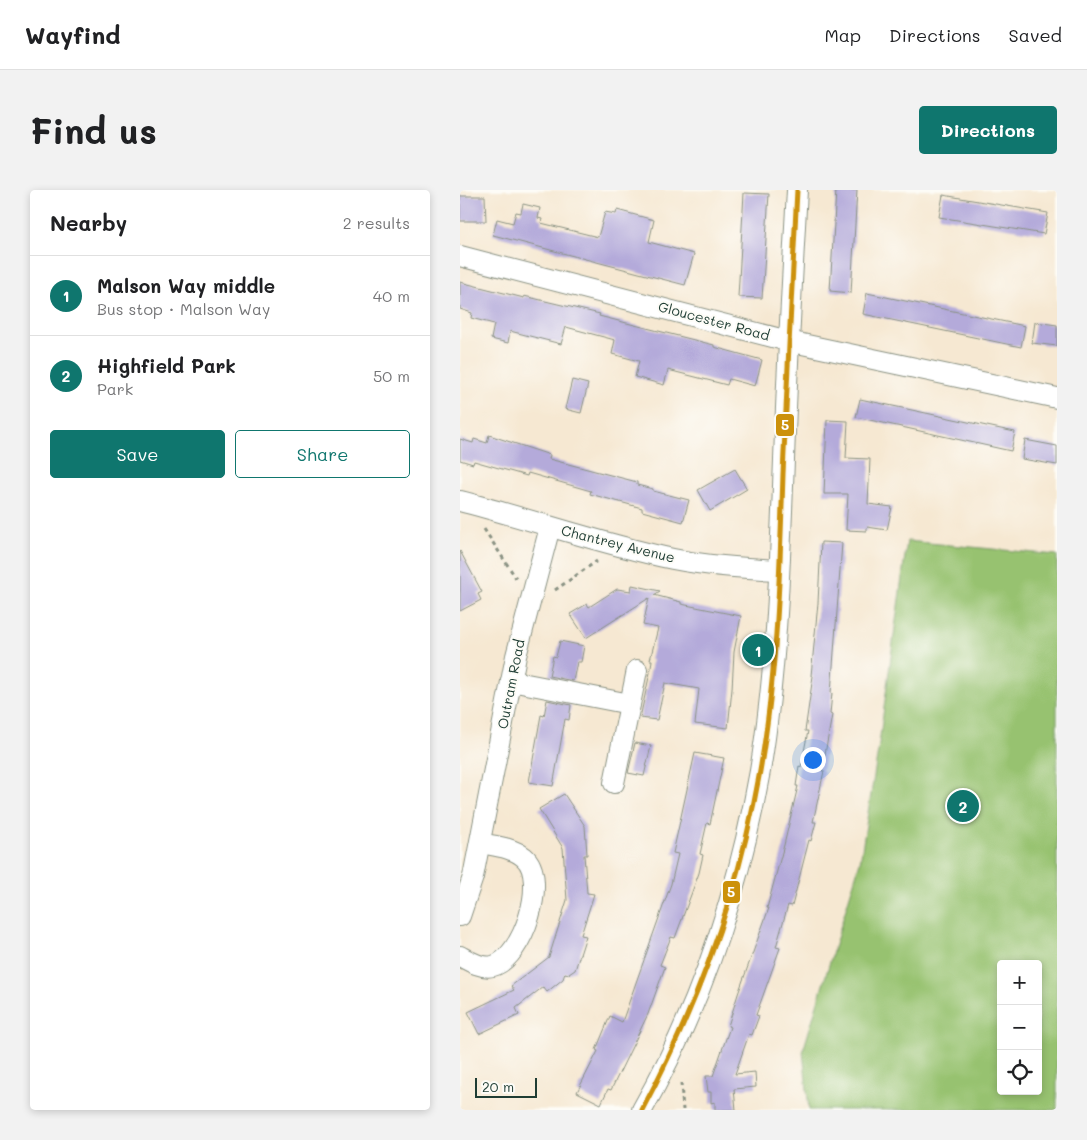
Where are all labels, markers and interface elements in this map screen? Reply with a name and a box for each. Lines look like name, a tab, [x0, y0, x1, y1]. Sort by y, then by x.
text: Wayfind	[25, 19, 121, 50]
text: Map	[824, 23, 861, 47]
text: Directions	[889, 23, 981, 47]
text: Saved	[1009, 23, 1062, 47]
button: Directions	[919, 106, 1057, 154]
text: Find us	[30, 107, 157, 153]
text: Nearby	[50, 209, 127, 236]
text: 2 results	[343, 212, 410, 233]
text: Malson Way middle	[97, 273, 275, 298]
text: 1	[62, 285, 70, 306]
text: 40 m	[373, 285, 410, 306]
street label: Gloucester Road	[656, 296, 772, 345]
text: Bus stop · Malson Way	[97, 298, 270, 319]
text: Highfield Park	[97, 353, 236, 378]
text: 2	[62, 365, 70, 386]
text: 50 m	[373, 365, 410, 386]
text: Park	[97, 378, 133, 399]
line badge: 5	[775, 413, 795, 437]
text: 5	[781, 415, 789, 434]
button: Save	[50, 430, 225, 478]
button: Share	[235, 430, 410, 478]
street label: Chantrey Avenue	[559, 520, 677, 567]
pin: 1	[742, 631, 774, 669]
street label: Outram Road	[492, 637, 529, 730]
your location	[800, 747, 826, 773]
pin: 2	[947, 787, 979, 825]
line badge: 5	[722, 880, 741, 904]
text: 5	[727, 882, 735, 901]
map controls	[997, 960, 1042, 1095]
button: +	[997, 960, 1042, 1005]
button: −	[997, 1005, 1042, 1050]
button: locate	[997, 1050, 1042, 1095]
scale bar	[475, 1075, 538, 1098]
text: 20 m	[482, 1077, 514, 1096]

